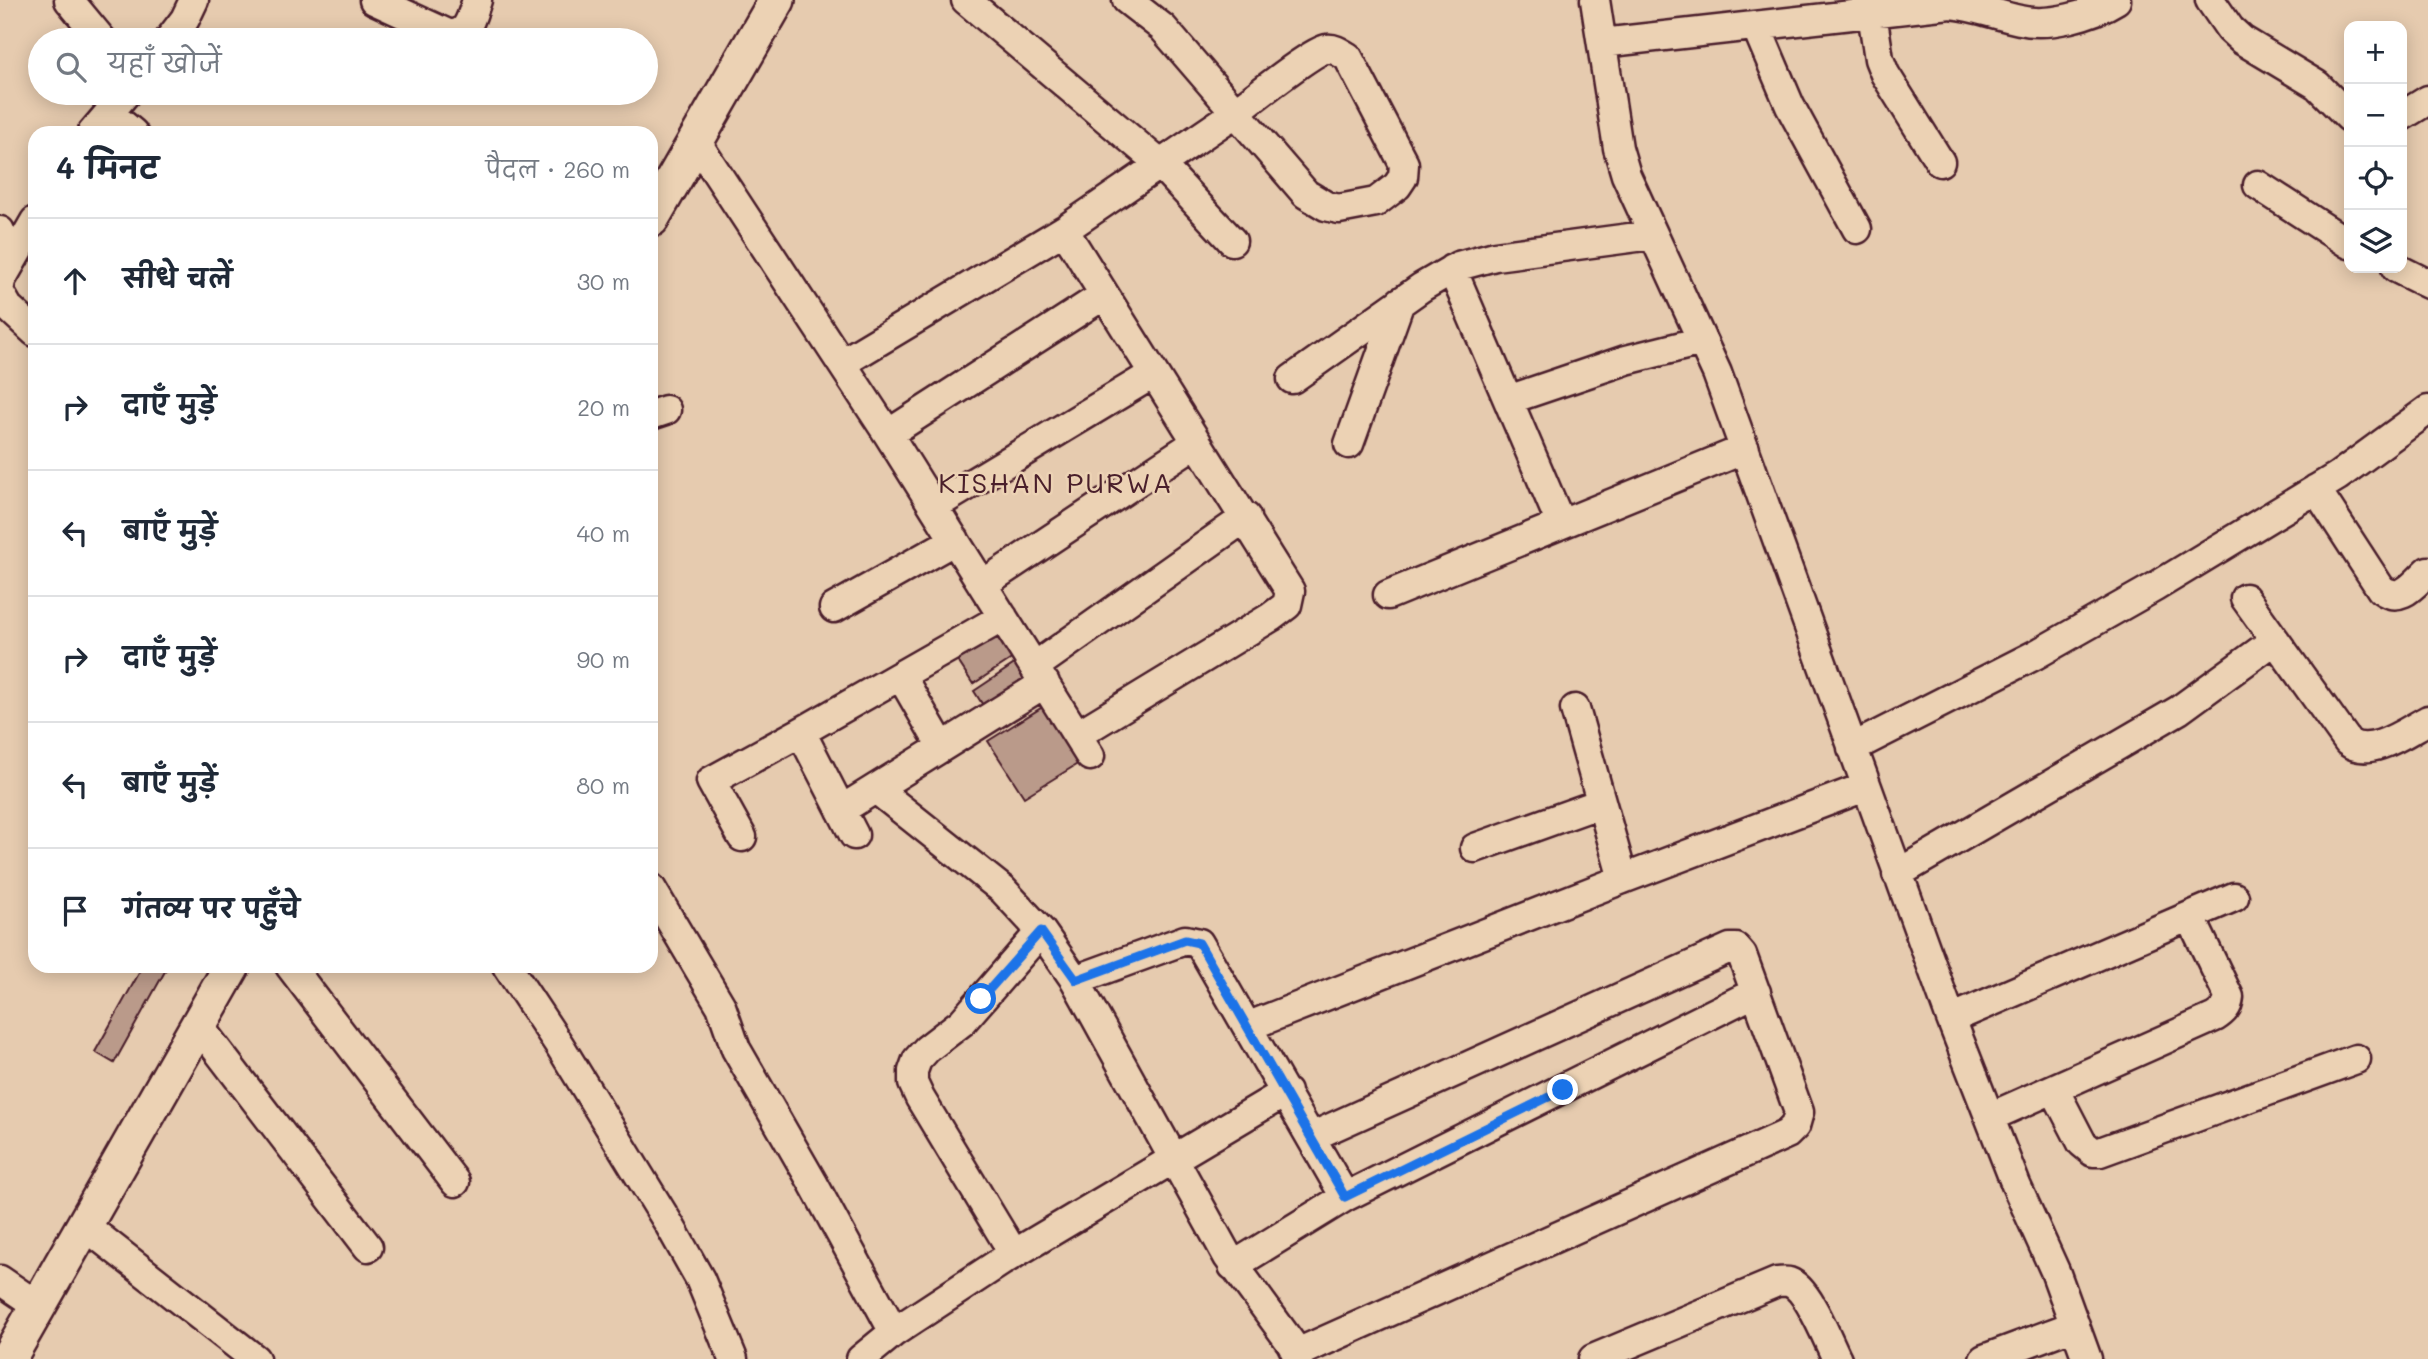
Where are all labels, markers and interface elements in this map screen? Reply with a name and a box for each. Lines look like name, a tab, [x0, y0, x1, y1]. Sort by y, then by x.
map controls	[2344, 21, 2407, 273]
button: +	[2344, 21, 2407, 84]
search box	[28, 28, 658, 105]
text: यहाँ खोजें	[108, 46, 221, 80]
icon: search	[52, 48, 90, 86]
button: −	[2344, 84, 2407, 147]
text: 4 मिनट	[56, 147, 159, 187]
button: locate	[2344, 147, 2407, 210]
text: पैदल · 260 m	[485, 154, 630, 184]
button: layers	[2344, 210, 2407, 273]
text: सीधे चलें	[123, 261, 232, 295]
icon: ahead	[56, 262, 94, 300]
text: 30 m	[577, 266, 630, 296]
text: दाएँ मुड़ें	[123, 387, 216, 421]
icon: right	[56, 388, 94, 426]
text: 20 m	[577, 392, 630, 422]
district label: KISHAN PURWA	[938, 464, 1174, 500]
text: बाएँ मुड़ें	[123, 513, 217, 547]
icon: left	[56, 514, 94, 552]
text: 40 m	[577, 518, 630, 548]
text: दाएँ मुड़ें	[123, 639, 216, 673]
icon: right	[56, 640, 94, 678]
text: 90 m	[577, 644, 630, 674]
text: बाएँ मुड़ें	[123, 765, 217, 799]
icon: left	[56, 766, 94, 804]
text: 80 m	[576, 770, 630, 800]
text: गंतव्य पर पहुँचे	[123, 891, 300, 925]
icon: arrive	[56, 892, 94, 930]
route start	[965, 983, 996, 1014]
route end	[1547, 1074, 1578, 1105]

